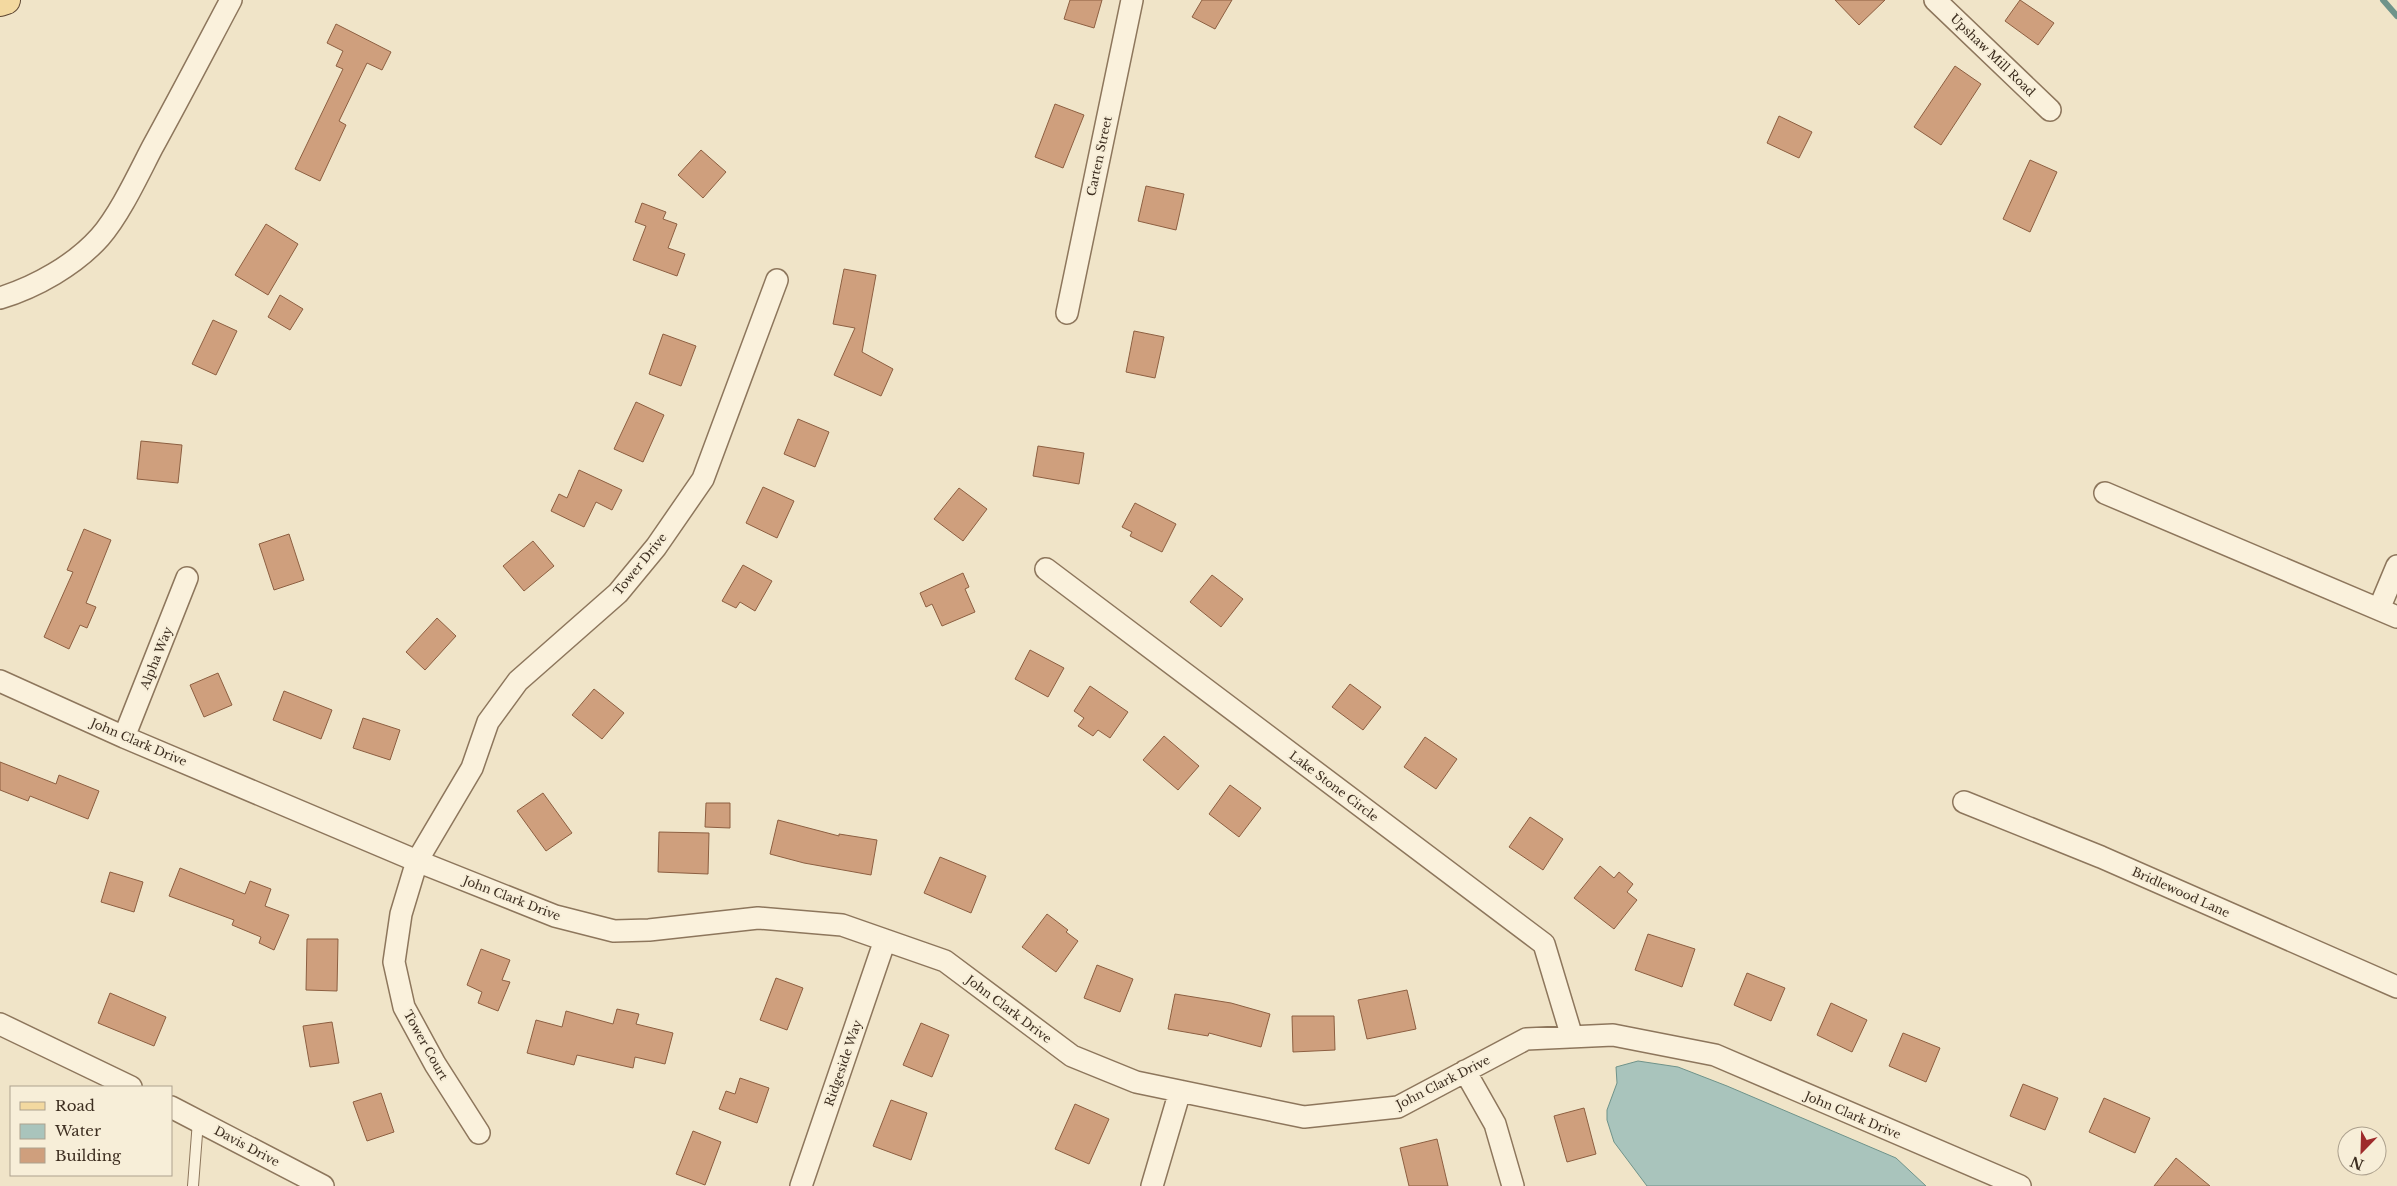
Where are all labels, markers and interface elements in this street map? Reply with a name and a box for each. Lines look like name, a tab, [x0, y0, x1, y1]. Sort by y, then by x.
street label: Upshaw Mill Road	[1948, 11, 2038, 99]
street label: Carten Street	[1083, 114, 1115, 197]
street label: Tower Drive	[610, 530, 670, 598]
street label: Alpha Way	[136, 624, 175, 692]
street label: John Clark Drive	[87, 714, 189, 769]
street label: Lake Stone Circle	[1286, 748, 1382, 825]
street label: Bridlewood Lane	[2130, 864, 2232, 920]
street label: John Clark Drive	[459, 872, 563, 924]
street label: John Clark Drive	[962, 971, 1055, 1046]
street label: Tower Court	[401, 1007, 452, 1083]
street label: Ridgeside Way	[821, 1018, 865, 1108]
street label: John Clark Drive	[1392, 1052, 1492, 1113]
legend	[10, 1086, 172, 1176]
street label: John Clark Drive	[1801, 1087, 1903, 1142]
text: Road	[55, 1096, 95, 1115]
text: Water	[54, 1121, 102, 1140]
street label: Davis Drive	[212, 1123, 282, 1169]
north arrow	[2337, 1126, 2387, 1176]
text: Building	[55, 1146, 122, 1165]
text: N	[2347, 1152, 2366, 1174]

